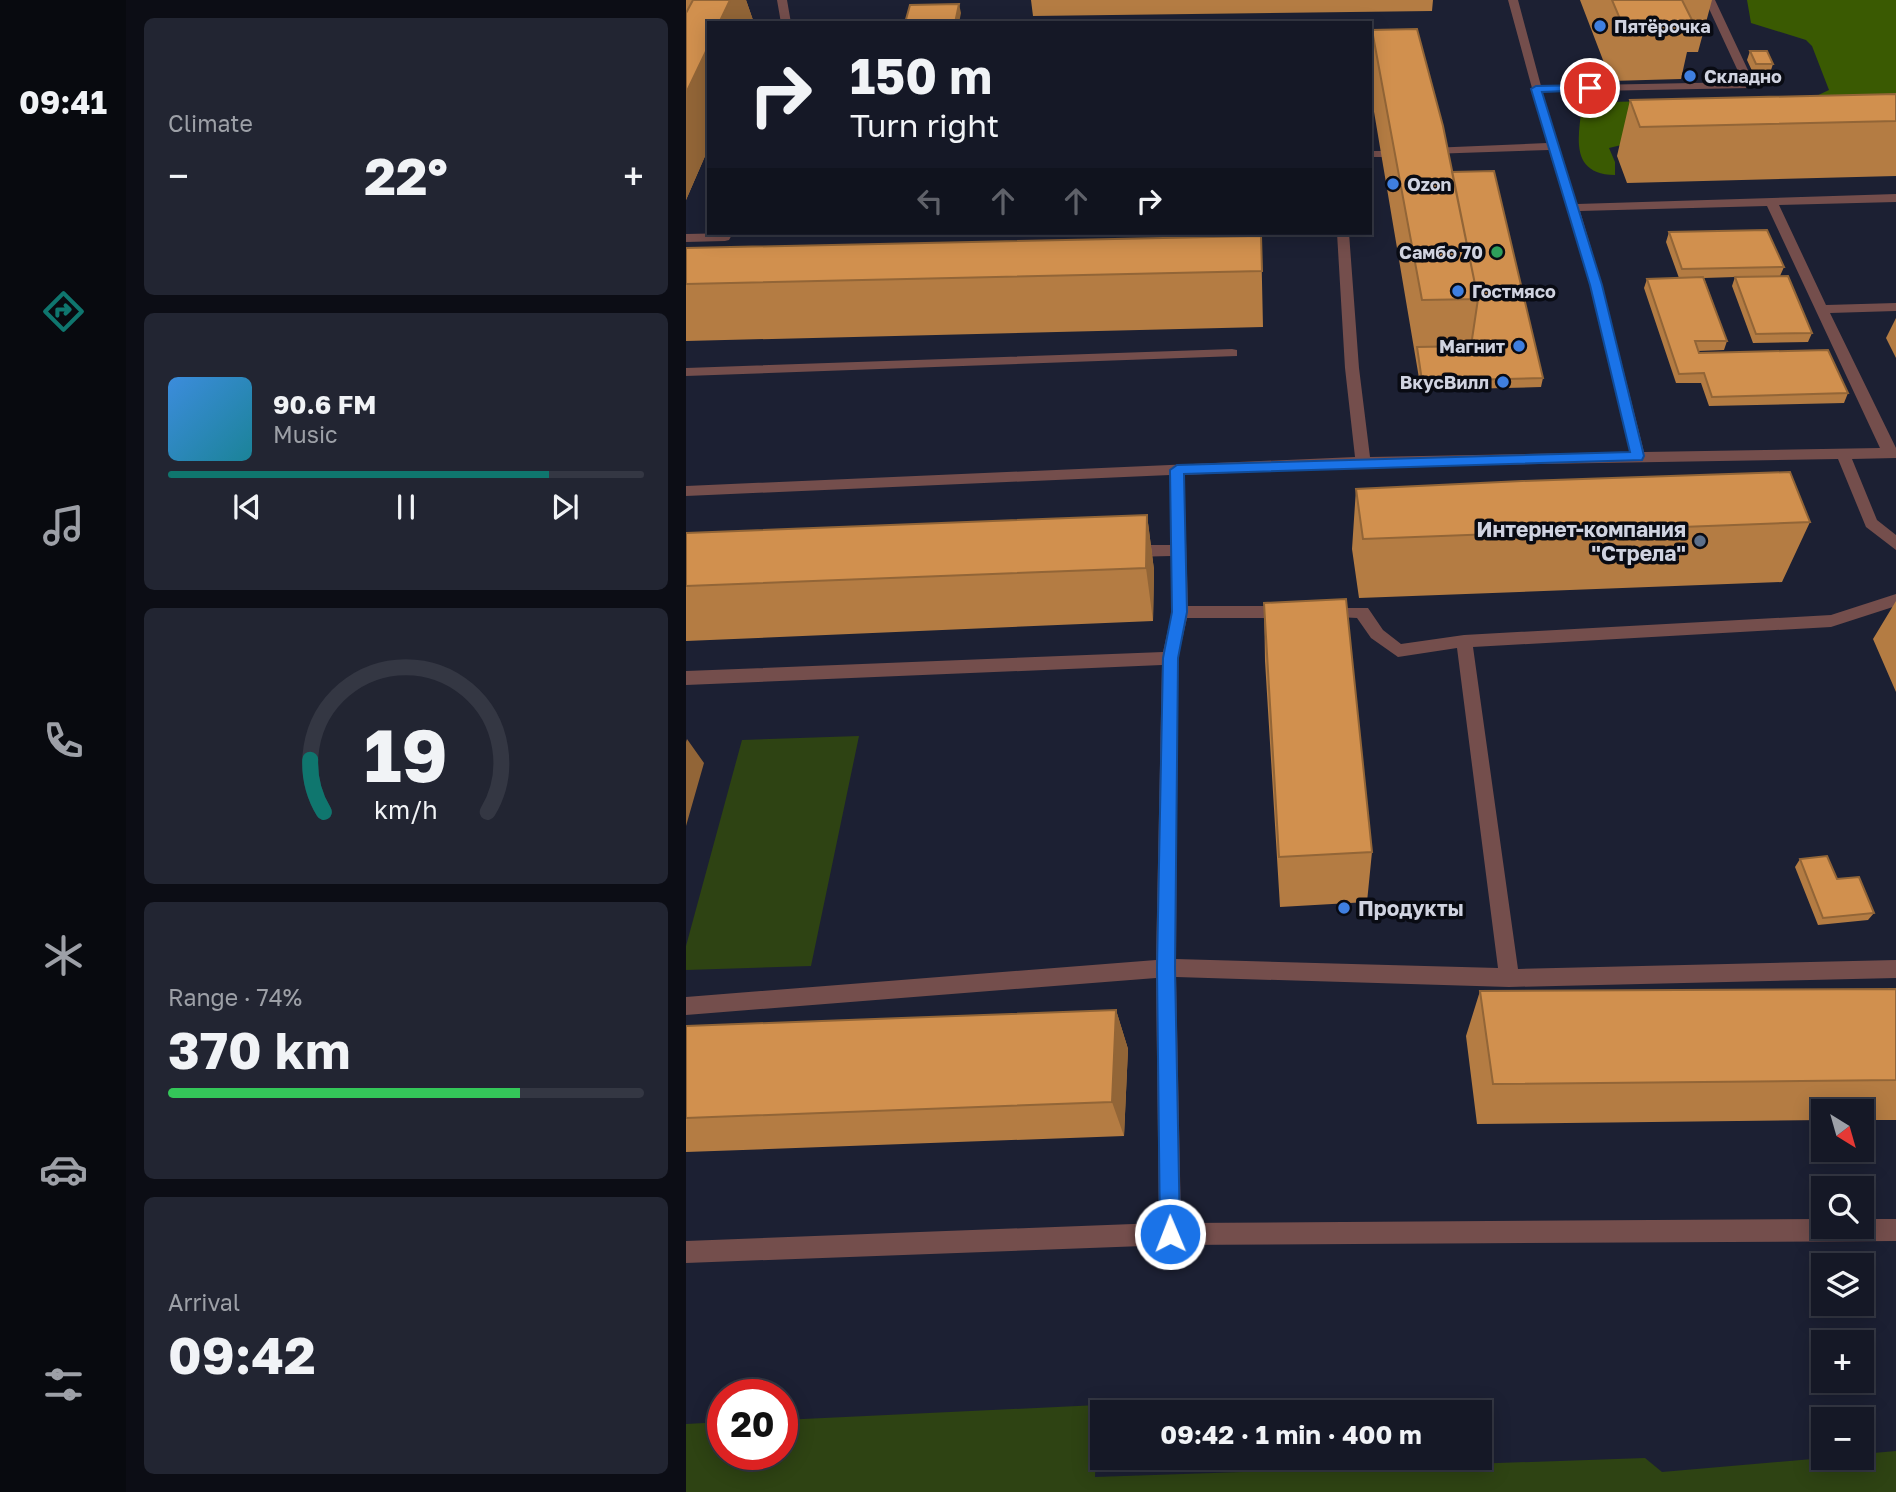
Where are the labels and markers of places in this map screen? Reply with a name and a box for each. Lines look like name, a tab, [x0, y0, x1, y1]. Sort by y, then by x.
place label: Пятёрочка	[1614, 15, 1711, 37]
marker: Пятёрочка	[1592, 18, 1608, 34]
pin	[1560, 58, 1620, 118]
place label: Складно	[1704, 65, 1782, 87]
marker: Складно	[1682, 68, 1698, 84]
place label: Ozon	[1407, 173, 1452, 195]
marker: Ozon	[1385, 176, 1401, 192]
place label: Самбо 70	[1399, 241, 1483, 263]
marker: Самбо 70	[1489, 244, 1505, 260]
place label: Гостмясо	[1472, 280, 1556, 302]
marker: Гостмясо	[1450, 283, 1466, 299]
place label: Магнит	[1439, 335, 1505, 357]
marker: Магнит	[1511, 338, 1527, 354]
place label: ВкусВилл	[1400, 371, 1489, 393]
marker: ВкусВилл	[1495, 374, 1511, 390]
place label: Интернет-компания "Стрела"	[1477, 516, 1686, 566]
marker: Интернет-компания "Стрела"	[1692, 533, 1708, 549]
place label: Продукты	[1358, 895, 1464, 921]
marker: Продукты	[1336, 900, 1352, 916]

